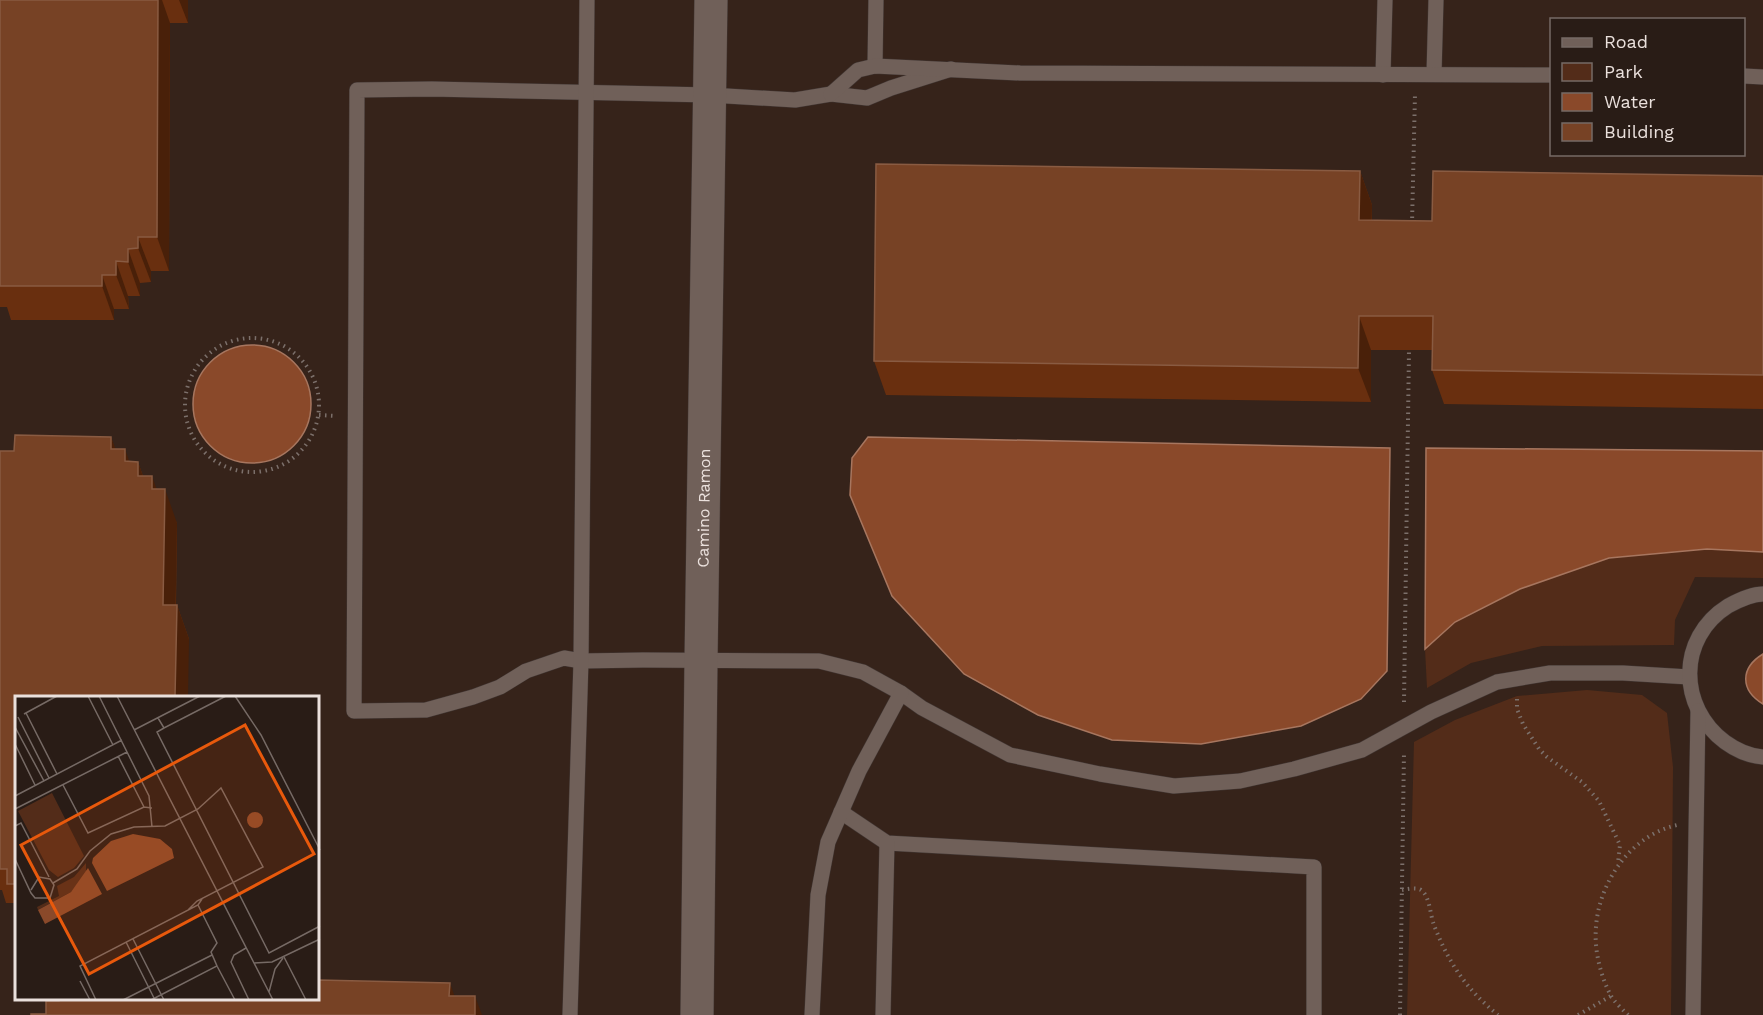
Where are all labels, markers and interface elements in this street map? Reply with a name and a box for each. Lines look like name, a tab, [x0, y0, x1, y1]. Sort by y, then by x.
legend	[1550, 18, 1745, 156]
text: Road	[1604, 31, 1648, 52]
text: Park	[1604, 61, 1643, 82]
text: Water	[1604, 91, 1656, 112]
text: Building	[1604, 121, 1674, 142]
street label: Camino Ramon	[693, 448, 714, 568]
inset map	[15, 696, 320, 1000]

